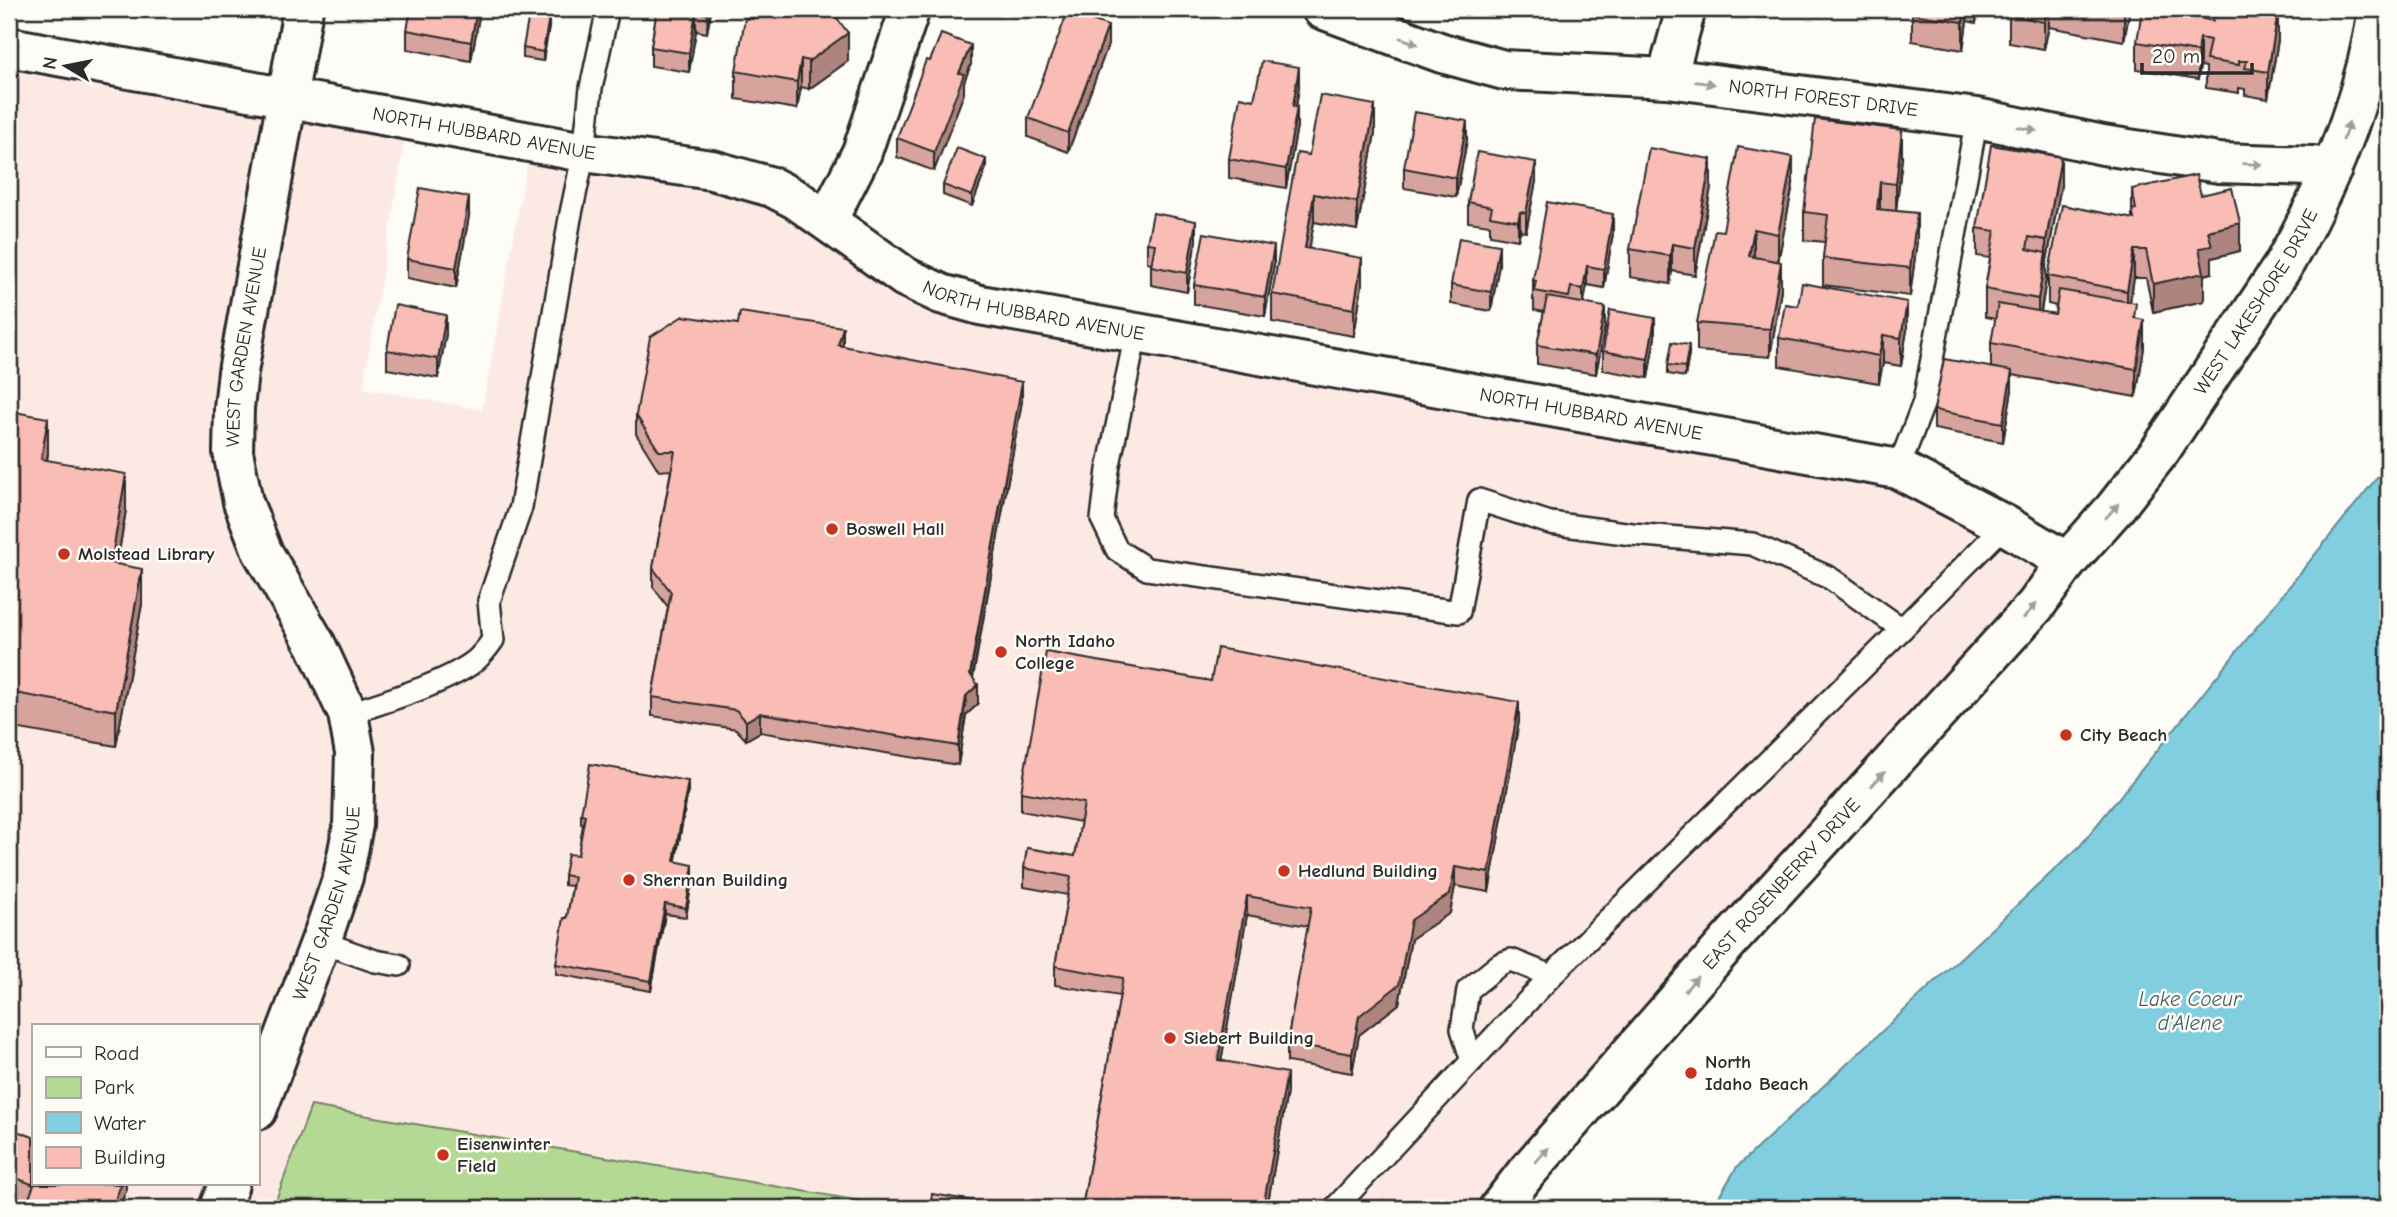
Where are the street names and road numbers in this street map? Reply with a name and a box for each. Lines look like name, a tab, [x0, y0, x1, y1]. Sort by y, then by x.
street label: NORTH FOREST DRIVE	[1727, 75, 1919, 121]
street label: NORTH HUBBARD AVENUE	[371, 103, 597, 165]
street label: WEST LAKESHORE DRIVE	[2189, 205, 2322, 399]
street label: WEST GARDEN AVENUE	[222, 245, 271, 447]
street label: NORTH HUBBARD AVENUE	[919, 276, 1146, 345]
street label: NORTH HUBBARD AVENUE	[1478, 383, 1704, 445]
street label: EAST ROSENBERRY DRIVE	[1698, 794, 1865, 974]
street label: WEST GARDEN AVENUE	[288, 806, 365, 1004]

